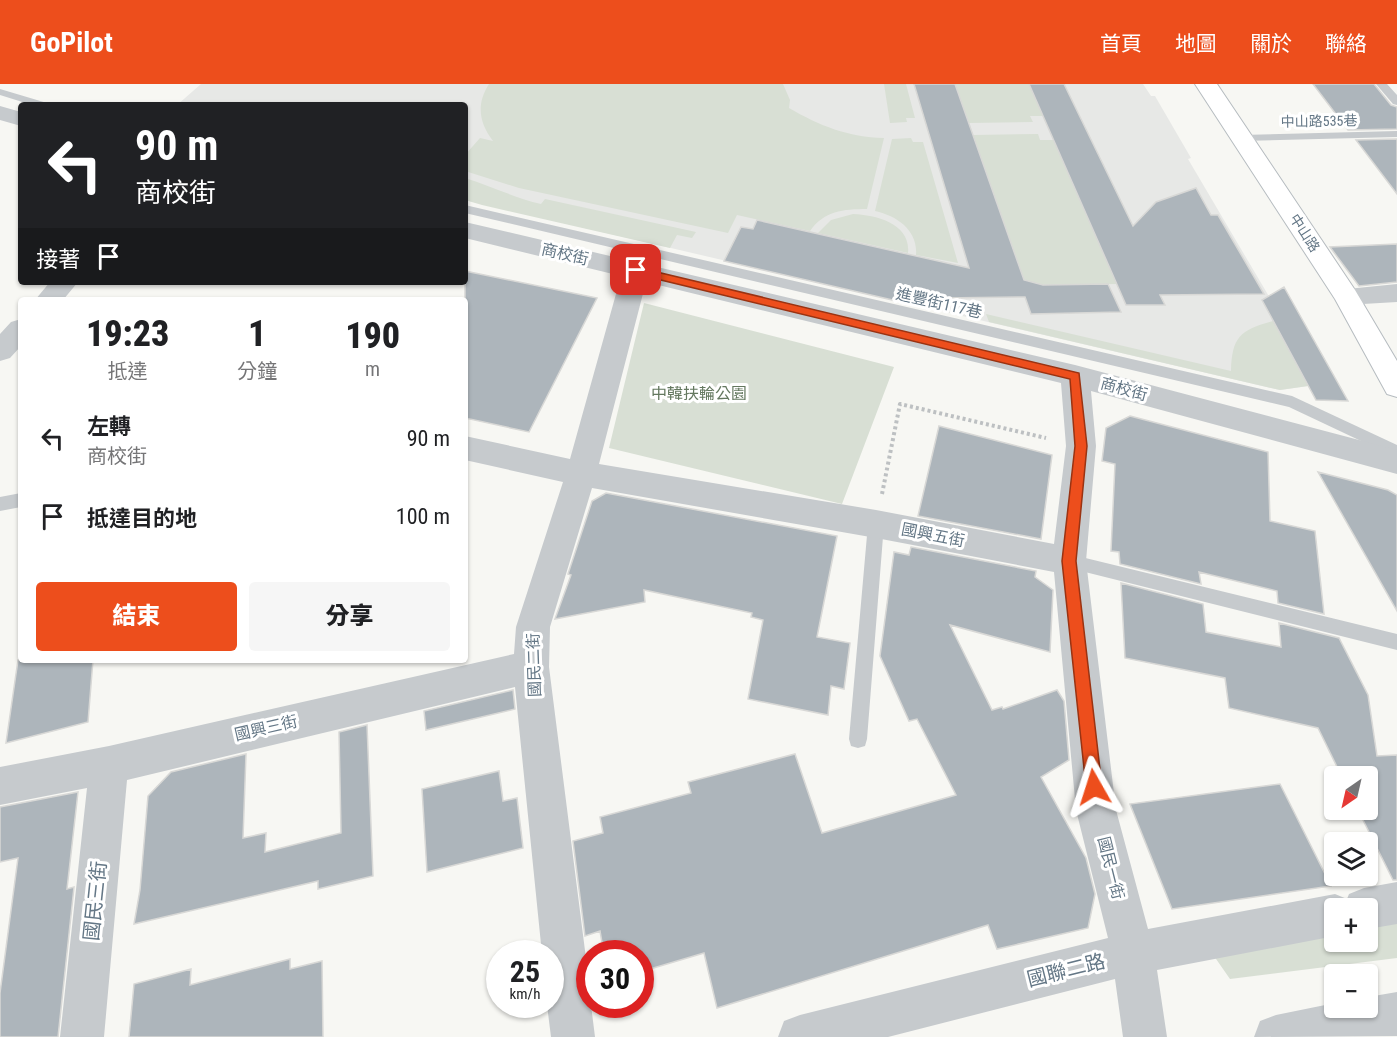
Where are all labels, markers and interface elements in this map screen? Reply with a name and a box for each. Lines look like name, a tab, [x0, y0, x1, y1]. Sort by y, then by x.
text: GoPilot	[30, 26, 113, 59]
text: 首頁	[1100, 32, 1142, 56]
text: 地圖	[1175, 32, 1217, 56]
text: 關於	[1250, 32, 1292, 56]
text: 聯絡	[1325, 32, 1367, 56]
street label: 中山路535巷	[1280, 112, 1358, 130]
text: 90 m	[135, 121, 218, 170]
icon: left	[36, 126, 114, 204]
text: 商校街	[135, 177, 216, 209]
street label: 中山路	[1287, 211, 1323, 255]
street label: 商校街	[539, 239, 591, 269]
icon: arrive	[92, 240, 125, 273]
pin	[610, 244, 661, 295]
text: 接著	[36, 247, 80, 272]
icon: arrive	[619, 253, 652, 286]
street label: 進豐街117巷	[894, 284, 984, 322]
text: 19:23	[86, 313, 169, 355]
text: 1	[248, 313, 266, 355]
text: 190	[345, 315, 400, 357]
text: m	[365, 357, 380, 381]
text: 抵達	[108, 359, 148, 383]
text: 分鐘	[237, 359, 277, 383]
street label: 商校街	[1098, 374, 1150, 404]
park label: 中韓扶輪公園	[651, 384, 747, 403]
text: 左轉	[87, 414, 131, 439]
icon: left	[36, 422, 69, 455]
text: 90 m	[407, 426, 450, 451]
text: 商校街	[87, 444, 147, 468]
icon: arrive	[36, 500, 69, 533]
text: 100 m	[396, 504, 450, 529]
text: 抵達目的地	[87, 506, 197, 531]
street label: 國興五街	[900, 520, 966, 550]
button: 結束	[36, 582, 237, 651]
button: 分享	[249, 582, 450, 651]
street label: 國民二街	[523, 633, 545, 697]
street label: 國興三街	[233, 712, 299, 744]
position arrow	[1062, 755, 1126, 819]
north arrow	[1324, 766, 1378, 820]
map controls	[1324, 766, 1378, 1018]
button: layers	[1324, 832, 1378, 886]
street label: 國民一街	[1094, 835, 1128, 901]
street label: 國民三街	[79, 860, 111, 942]
button: +	[1324, 898, 1378, 952]
speed limit sign: 30	[576, 940, 654, 1018]
street label: 國聯二路	[1024, 949, 1108, 991]
text: 25	[510, 954, 540, 989]
button: −	[1324, 964, 1378, 1018]
text: km/h	[510, 985, 540, 1003]

